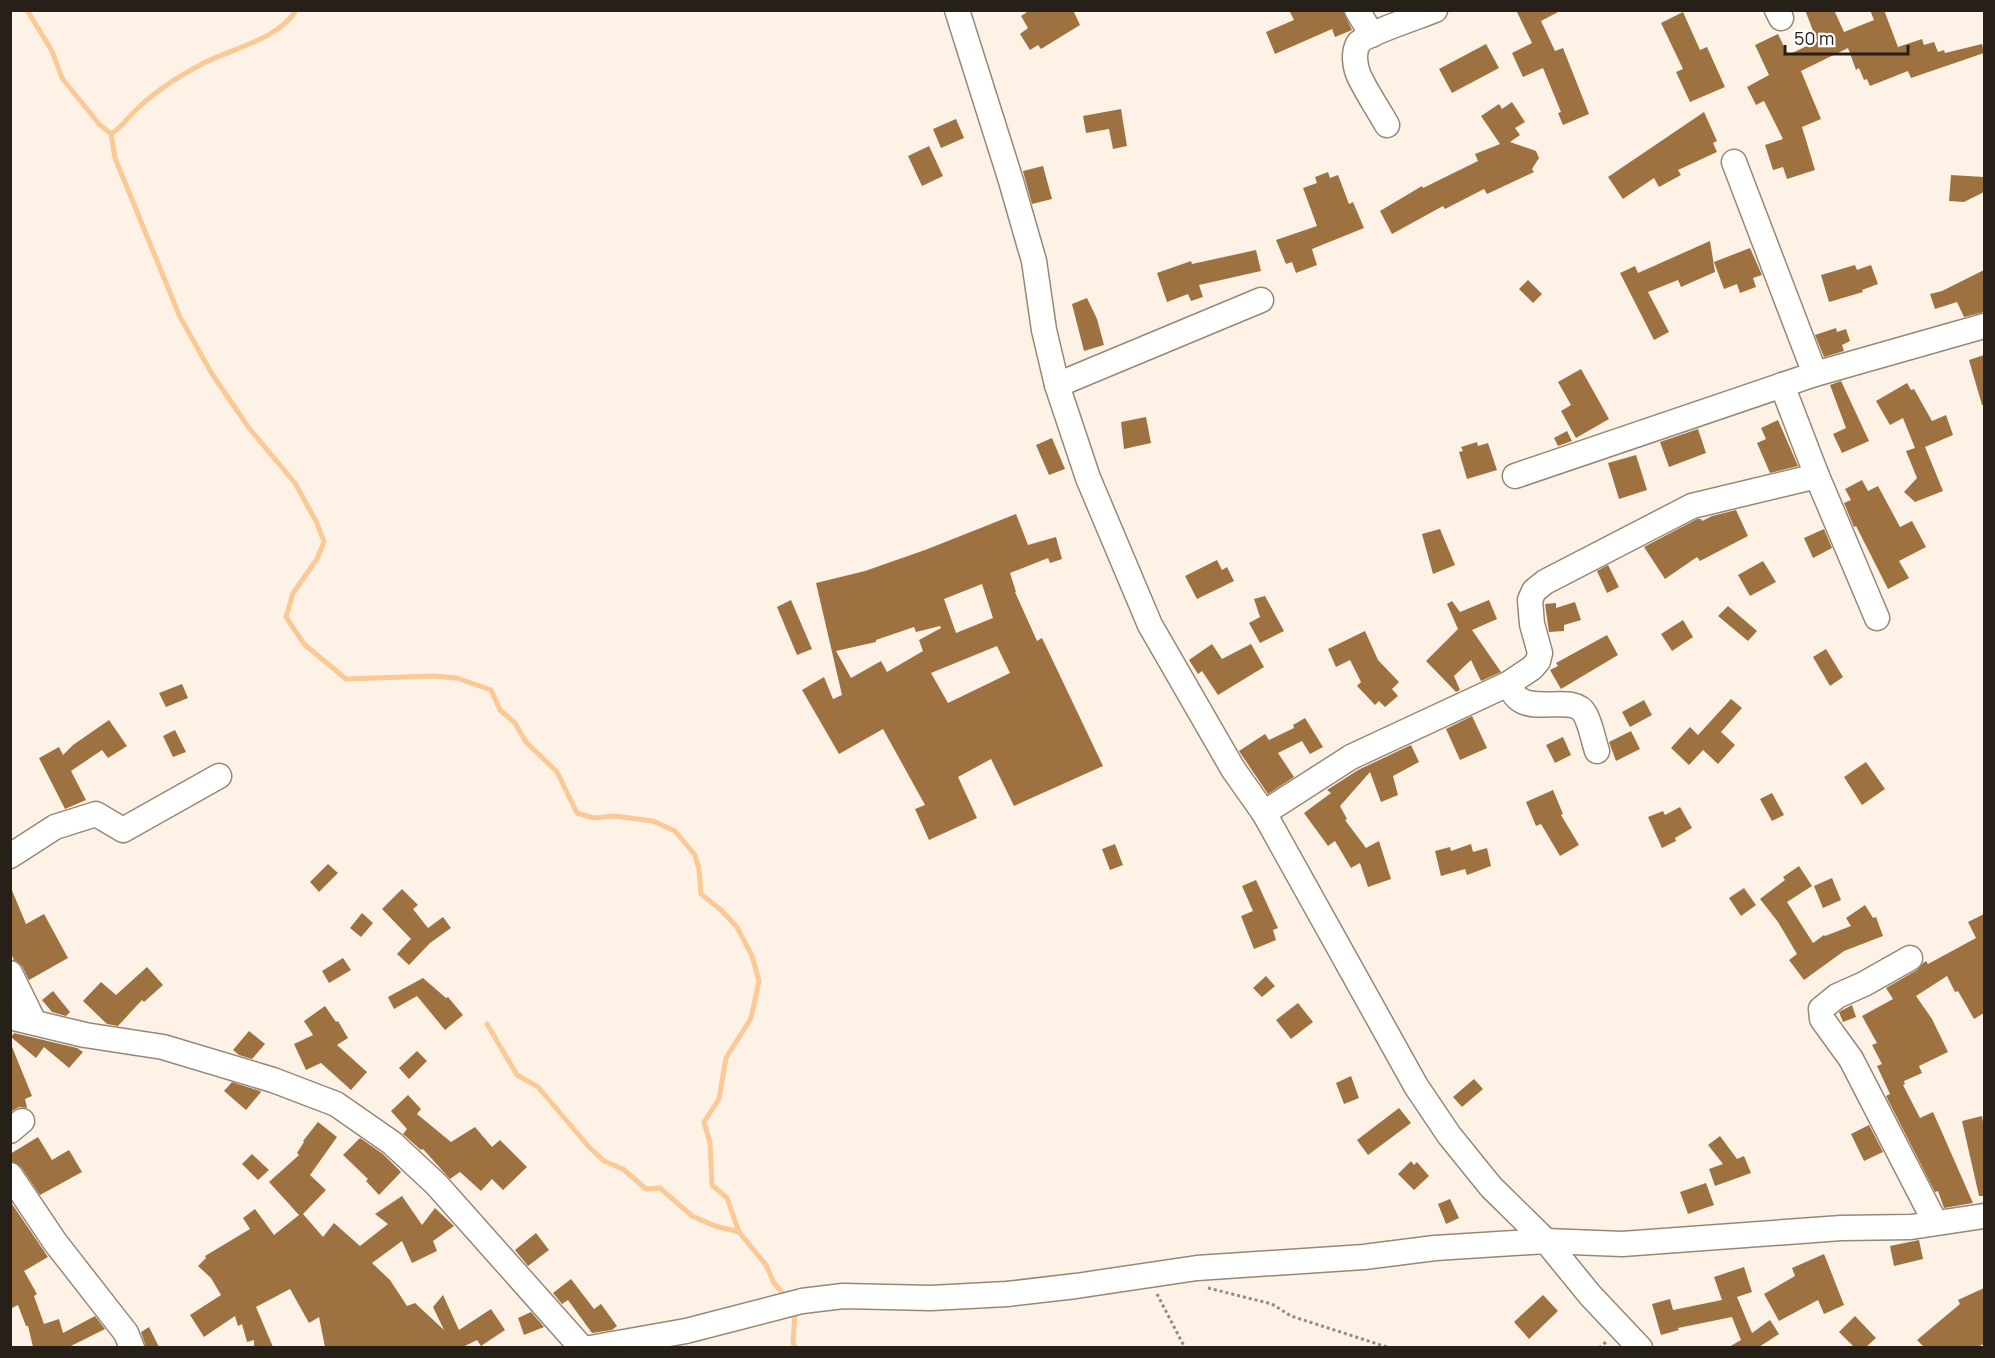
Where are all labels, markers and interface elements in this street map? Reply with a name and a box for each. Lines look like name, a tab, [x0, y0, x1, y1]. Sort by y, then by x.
scale bar	[1785, 18, 1908, 56]
text: 50 m	[1794, 26, 1834, 50]

